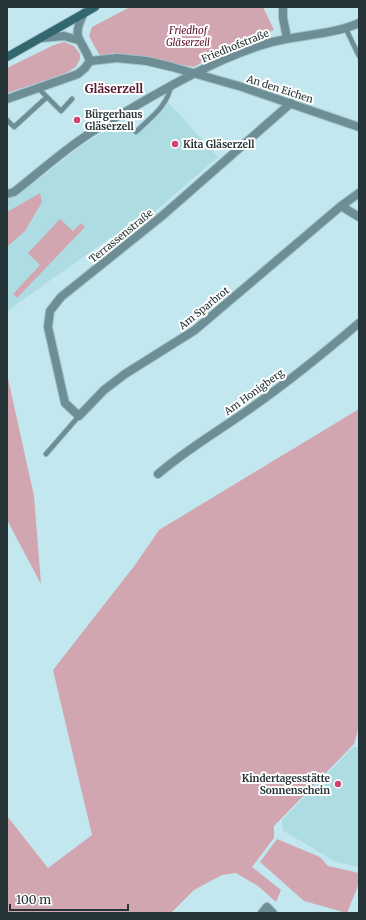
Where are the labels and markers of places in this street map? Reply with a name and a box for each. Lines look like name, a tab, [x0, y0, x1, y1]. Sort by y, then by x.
place label: Bürgerhaus Gläserzell	[85, 108, 142, 133]
marker: Bürgerhaus Gläserzell	[72, 115, 82, 125]
place label: Kita Gläserzell	[183, 138, 255, 151]
marker: Kita Gläserzell	[170, 139, 180, 149]
place label: Kindertagesstätte Sonnenschein	[242, 772, 331, 797]
marker: Kindertagesstätte Sonnenschein	[333, 779, 343, 789]

